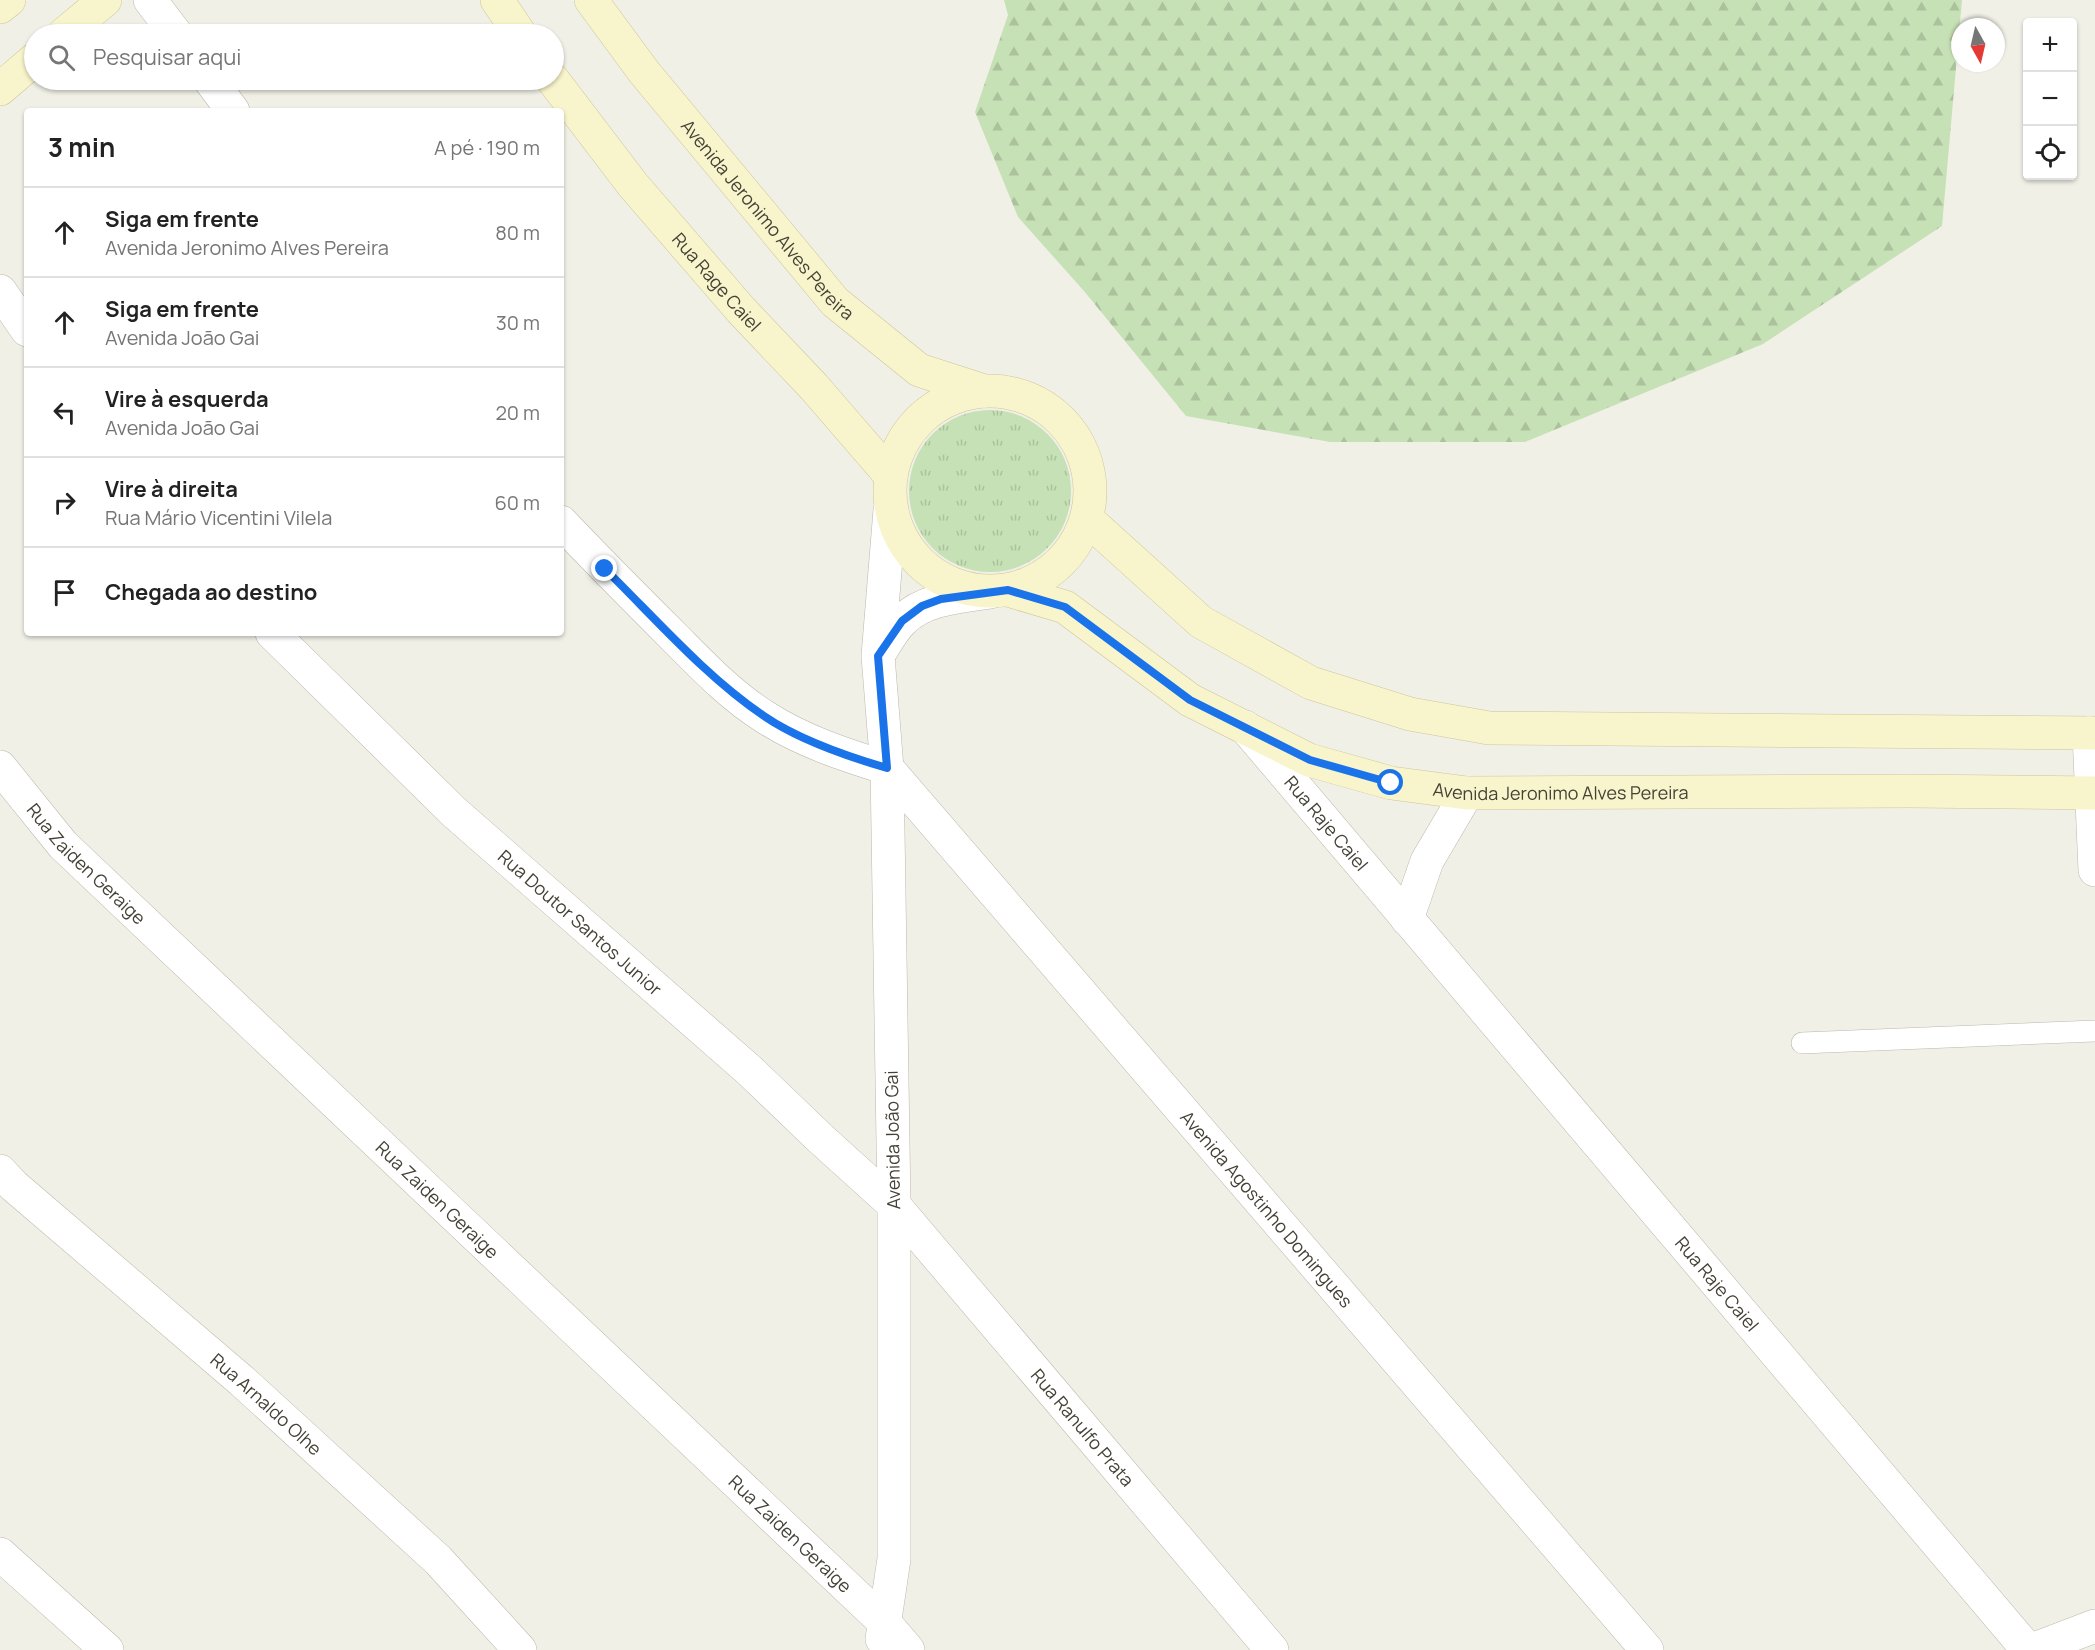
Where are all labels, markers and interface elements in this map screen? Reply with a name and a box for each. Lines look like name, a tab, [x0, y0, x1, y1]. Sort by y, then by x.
north arrow	[1951, 18, 2005, 72]
map controls	[2023, 18, 2077, 180]
button: +	[2023, 18, 2077, 72]
search box	[24, 24, 564, 90]
icon: search	[45, 41, 78, 74]
text: Pesquisar aqui	[93, 42, 241, 72]
button: −	[2023, 72, 2077, 126]
street label: Avenida Jeronimo Alves Pereira	[676, 114, 859, 325]
button: locate	[2023, 126, 2077, 180]
text: 3 min	[48, 129, 115, 165]
text: A pé · 190 m	[434, 134, 540, 161]
text: Siga em frente	[105, 204, 259, 234]
icon: ahead	[48, 216, 81, 249]
text: 80 m	[495, 219, 540, 246]
street label: Rua Rage Caiel	[667, 227, 767, 336]
text: Avenida Jeronimo Alves Pereira	[105, 234, 389, 261]
text: Siga em frente	[105, 294, 259, 324]
icon: ahead	[48, 306, 81, 339]
text: 30 m	[496, 309, 540, 336]
text: Avenida João Gai	[105, 324, 259, 351]
text: Vire à esquerda	[105, 384, 269, 414]
icon: left	[48, 396, 81, 429]
text: 20 m	[495, 399, 540, 426]
text: Avenida João Gai	[105, 414, 259, 441]
text: Vire à direita	[105, 474, 238, 504]
icon: right	[48, 486, 81, 519]
text: 60 m	[494, 489, 540, 516]
text: Rua Mário Vicentini Vilela	[105, 504, 332, 531]
route end	[591, 555, 617, 581]
icon: arrive	[48, 576, 81, 609]
text: Chegada ao destino	[105, 577, 317, 607]
route start	[1377, 769, 1403, 795]
street label: Rua Raje Caiel	[1279, 771, 1374, 876]
street label: Avenida Jeronimo Alves Pereira	[1432, 777, 1689, 805]
street label: Rua Zaiden Geraige	[22, 798, 151, 929]
street label: Rua Doutor Santos Junior	[493, 844, 668, 1001]
street label: Avenida João Gai	[879, 1070, 905, 1210]
street label: Avenida Agostinho Domingues	[1175, 1105, 1358, 1312]
street label: Rua Zaiden Geraige	[371, 1135, 504, 1264]
street label: Rua Raje Caiel	[1670, 1231, 1764, 1336]
street label: Rua Arnaldo Olhe	[206, 1348, 327, 1460]
street label: Rua Ranulfo Prata	[1026, 1363, 1140, 1491]
street label: Rua Zaiden Geraige	[724, 1470, 857, 1598]

